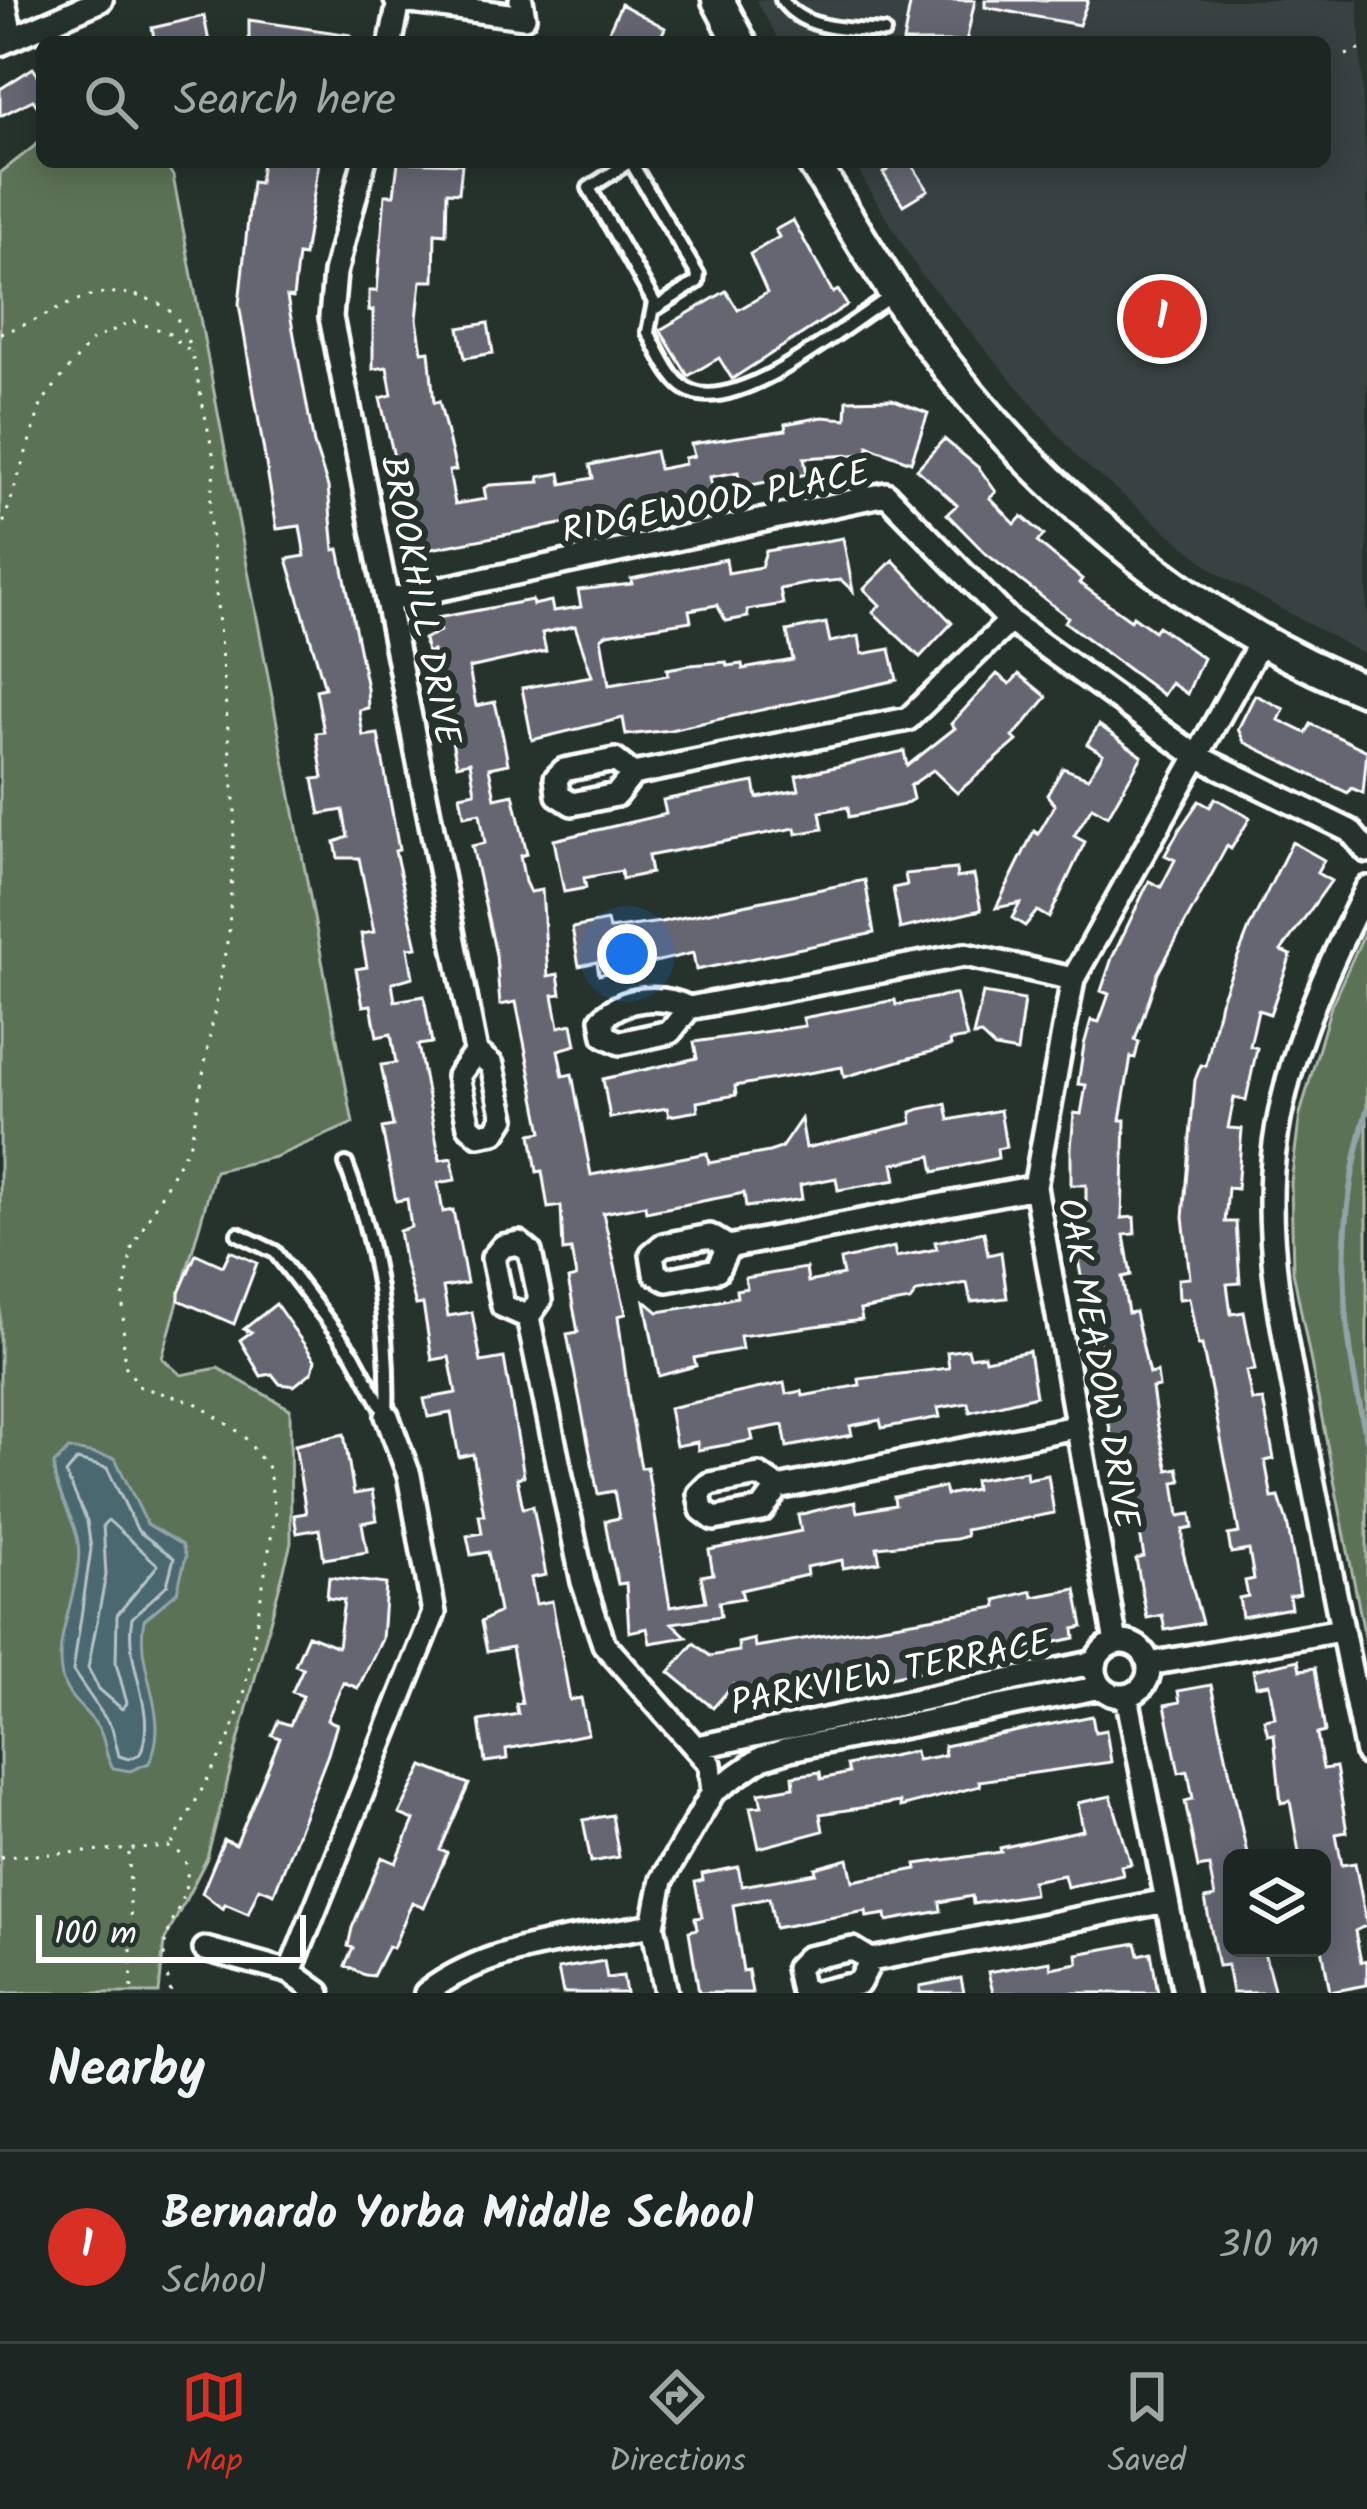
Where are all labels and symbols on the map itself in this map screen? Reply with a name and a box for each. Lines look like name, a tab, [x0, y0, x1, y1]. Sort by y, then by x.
pin: 1	[1123, 274, 1201, 364]
street label: RIDGEWOOD PLACE	[557, 446, 875, 561]
street label: BROOKHILL DRIVE	[363, 451, 475, 751]
your location	[597, 924, 657, 984]
street label: OAK MEADOW DRIVE	[1039, 1194, 1154, 1534]
street label: PARKVIEW TERRACE	[726, 1615, 1056, 1733]
scale bar	[36, 1909, 306, 1962]

